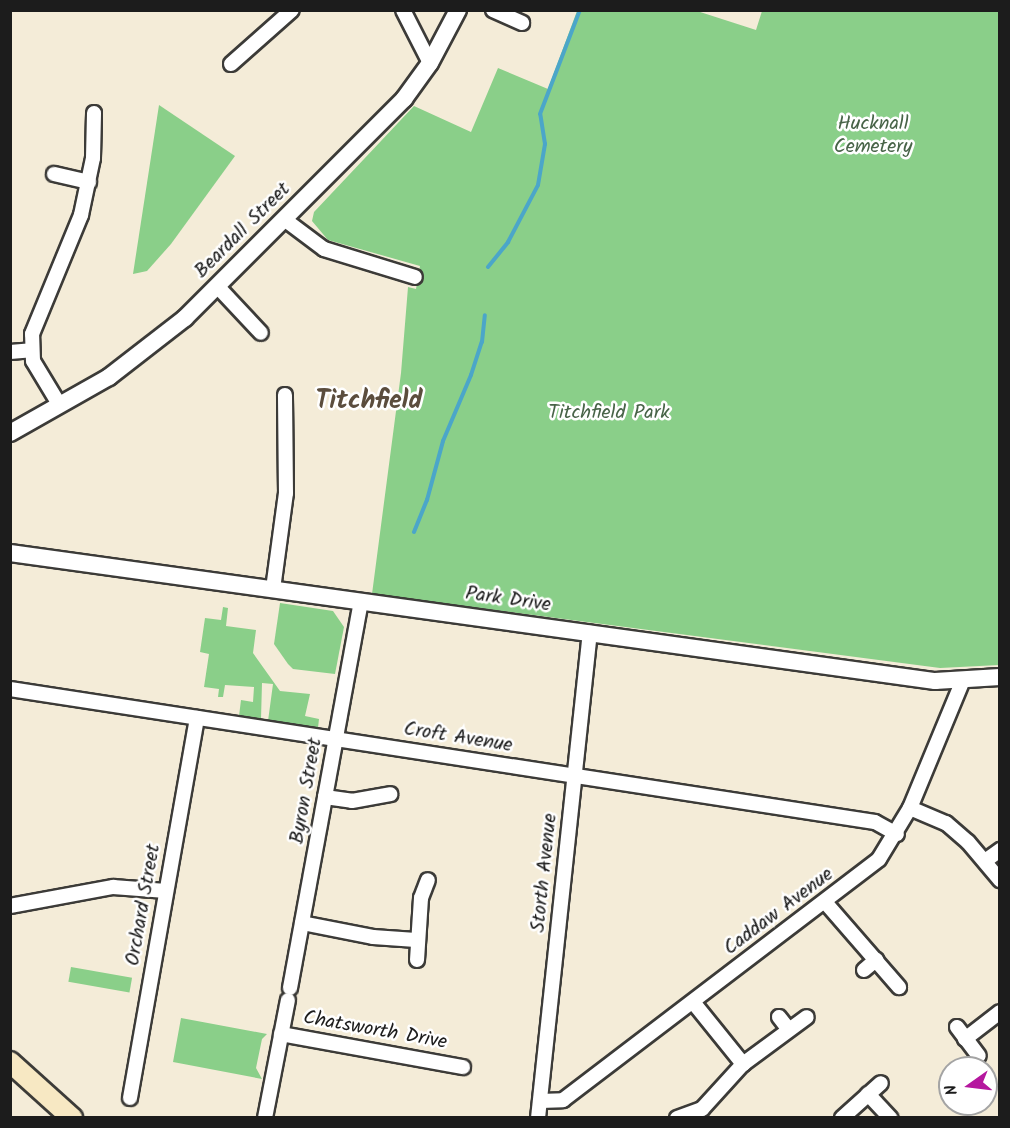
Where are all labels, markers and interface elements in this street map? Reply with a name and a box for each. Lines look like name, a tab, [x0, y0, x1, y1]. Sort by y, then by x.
park label: Hucknall Cemetery	[834, 113, 912, 160]
street label: Beardall Street	[190, 178, 296, 284]
district label: Titchfield	[315, 386, 423, 418]
park label: Titchfield Park	[548, 401, 670, 425]
street label: Park Drive	[464, 582, 552, 618]
street label: Croft Avenue	[402, 718, 514, 758]
street label: Byron Street	[286, 736, 328, 846]
street label: Storth Avenue	[527, 812, 563, 934]
street label: Orchard Street	[121, 842, 167, 968]
street label: Caddaw Avenue	[719, 863, 839, 961]
street label: Chatsworth Drive	[301, 1007, 449, 1055]
north arrow	[938, 1056, 998, 1116]
text: N	[939, 1082, 965, 1098]

